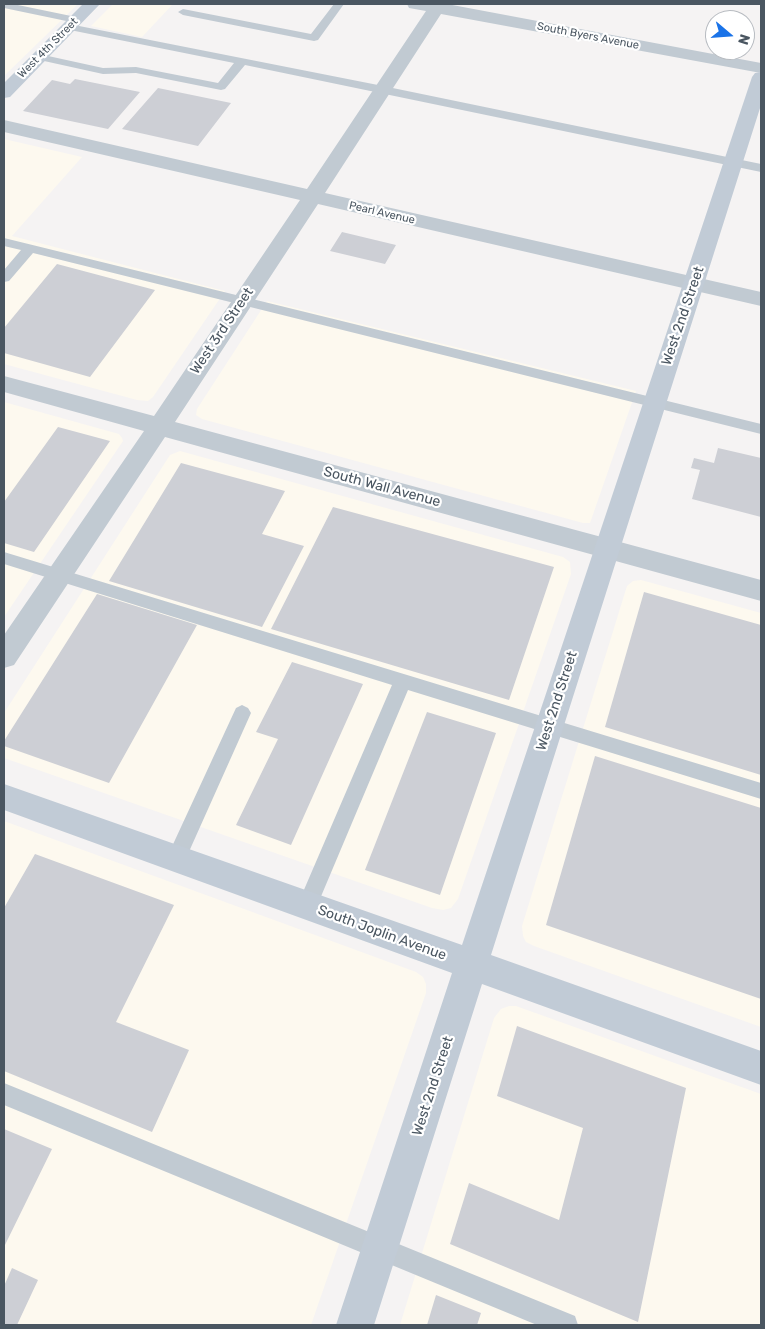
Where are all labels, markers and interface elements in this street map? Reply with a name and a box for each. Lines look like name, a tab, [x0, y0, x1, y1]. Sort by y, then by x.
north arrow	[705, 10, 755, 60]
street label: West 4th Street	[15, 15, 81, 81]
street label: South Byers Avenue	[536, 20, 640, 52]
text: N	[734, 32, 753, 47]
street label: Pearl Avenue	[348, 199, 416, 227]
street label: West 2nd Street	[658, 264, 708, 368]
street label: West 3rd Street	[187, 285, 257, 377]
street label: South Wall Avenue	[322, 463, 442, 511]
street label: West 2nd Street	[533, 649, 581, 753]
street label: South Joplin Avenue	[315, 902, 449, 964]
street label: West 2nd Street	[409, 1034, 457, 1138]

